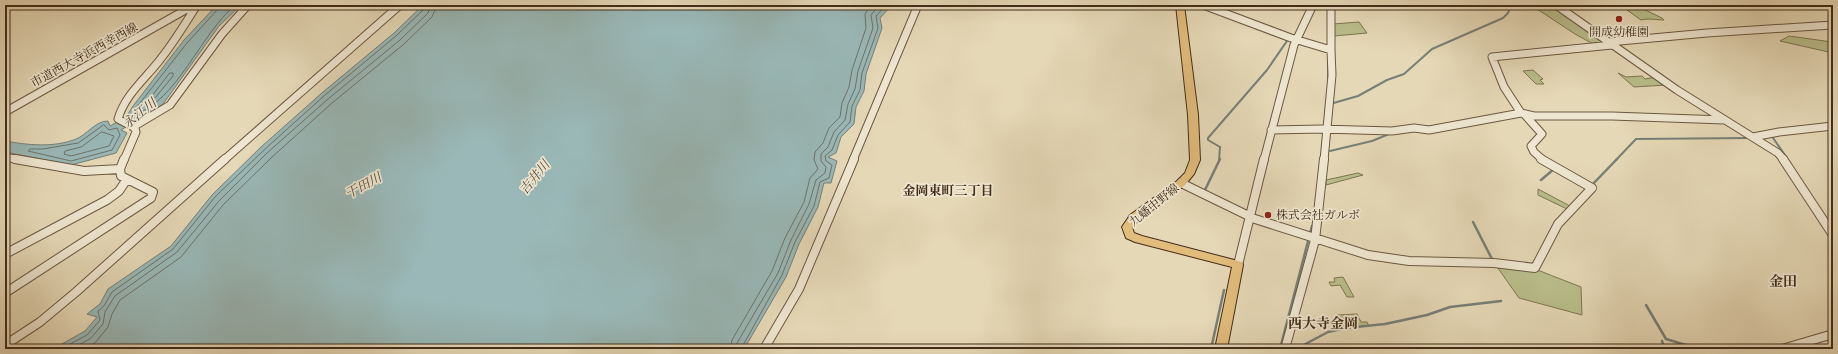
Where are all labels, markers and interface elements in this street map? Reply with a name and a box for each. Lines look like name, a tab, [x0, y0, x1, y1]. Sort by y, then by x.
marker: 開成幼稚園	[1614, 14, 1624, 24]
street label: 市道西大寺浜西幸西線	[28, 19, 140, 91]
place label: 開成幼稚園	[1589, 24, 1649, 40]
water label: 永江川	[119, 93, 161, 132]
water label: 吉井川	[516, 155, 555, 198]
water label: 干田川	[342, 168, 386, 202]
street label: 九蟠中野線	[1126, 180, 1182, 230]
district label: 金岡東町三丁目	[902, 182, 994, 199]
place label: 株式会社ガルボ	[1276, 207, 1360, 223]
marker: 株式会社ガルボ	[1263, 210, 1273, 220]
district label: 金田	[1769, 272, 1797, 291]
district label: 西大寺金岡	[1288, 314, 1358, 333]

